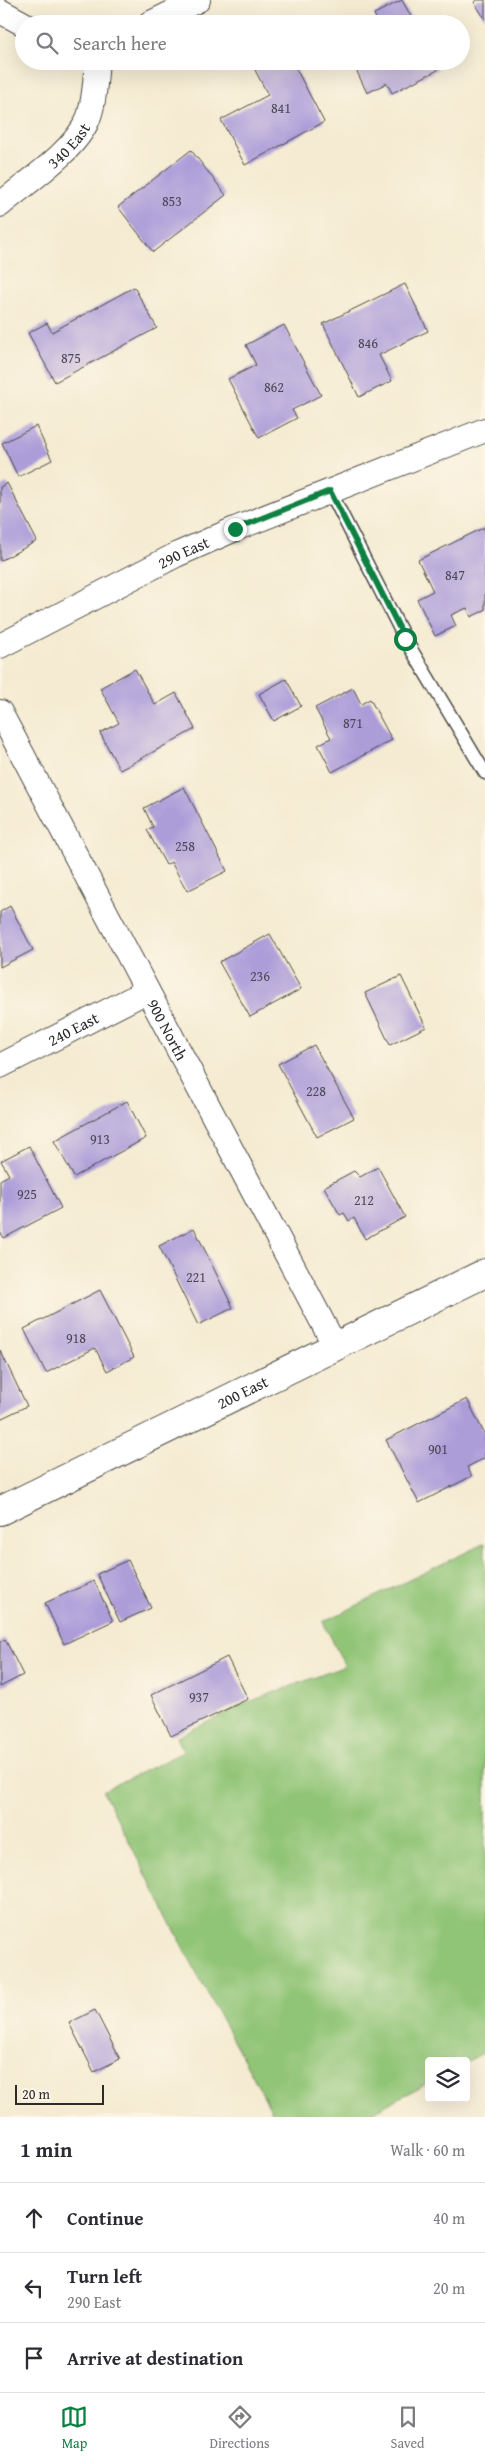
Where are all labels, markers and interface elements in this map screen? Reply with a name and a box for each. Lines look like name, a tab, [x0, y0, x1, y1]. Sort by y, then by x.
search box	[15, 15, 470, 70]
icon: search	[33, 29, 61, 57]
text: Search here	[73, 29, 167, 57]
house number: 841	[271, 98, 291, 118]
street label: 340 East	[42, 118, 96, 174]
house number: 853	[162, 191, 182, 211]
house number: 846	[358, 333, 378, 353]
house number: 875	[61, 348, 81, 368]
house number: 862	[264, 377, 284, 397]
route end	[224, 518, 247, 541]
street label: 290 East	[153, 530, 213, 575]
house number: 847	[445, 565, 465, 585]
route start	[394, 628, 417, 651]
house number: 871	[343, 713, 363, 733]
house number: 258	[175, 836, 195, 856]
house number: 236	[250, 966, 270, 986]
street label: 900 North	[142, 994, 194, 1064]
street label: 240 East	[43, 1006, 103, 1052]
house number: 228	[306, 1081, 326, 1101]
house number: 913	[90, 1129, 110, 1149]
house number: 925	[17, 1184, 37, 1204]
house number: 212	[354, 1190, 374, 1210]
house number: 221	[186, 1267, 206, 1287]
house number: 918	[66, 1328, 86, 1348]
street label: 200 East	[213, 1369, 272, 1415]
house number: 901	[428, 1439, 448, 1459]
house number: 937	[189, 1687, 209, 1707]
map controls	[425, 2057, 470, 2102]
button: layers	[425, 2057, 470, 2102]
scale bar	[15, 2082, 104, 2105]
text: 20 m	[22, 2084, 50, 2104]
text: 1 min	[20, 2134, 72, 2165]
text: Walk · 60 m	[390, 2138, 465, 2162]
icon: ahead	[20, 2204, 48, 2232]
text: Continue	[67, 2204, 144, 2232]
text: 40 m	[433, 2206, 465, 2230]
text: Turn left	[67, 2262, 142, 2290]
icon: left	[20, 2274, 48, 2302]
text: 20 m	[433, 2276, 465, 2300]
text: 290 East	[67, 2290, 121, 2314]
icon: arrive	[20, 2344, 48, 2372]
text: Arrive at destination	[67, 2344, 243, 2372]
tab: Map	[60, 2403, 88, 2453]
tab: Directions	[209, 2403, 270, 2453]
tab: Saved	[391, 2403, 425, 2453]

